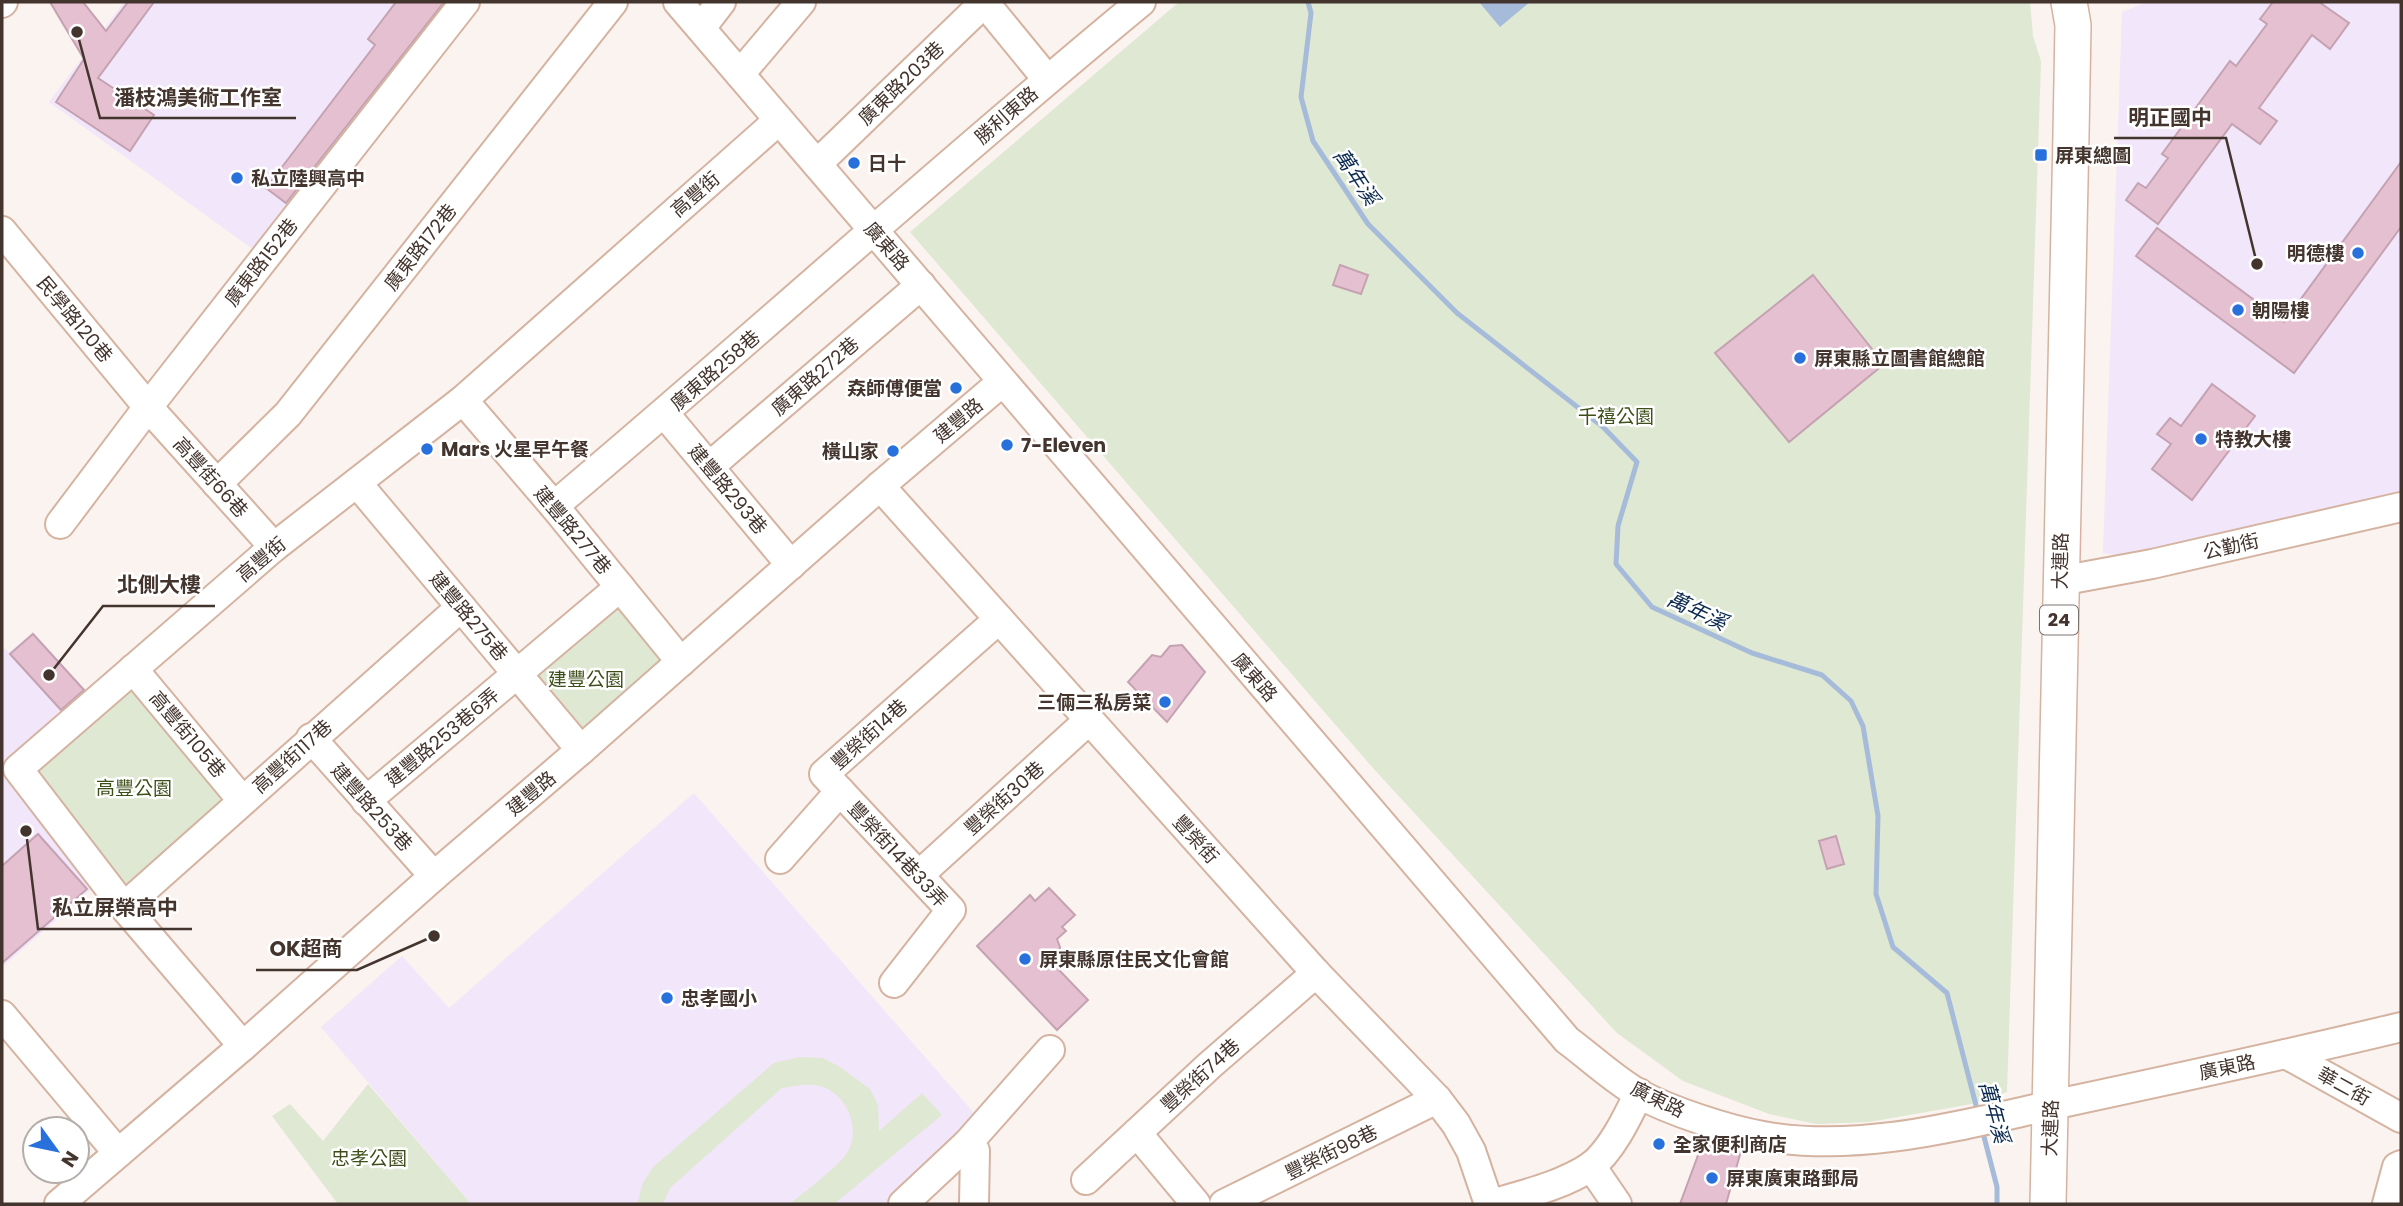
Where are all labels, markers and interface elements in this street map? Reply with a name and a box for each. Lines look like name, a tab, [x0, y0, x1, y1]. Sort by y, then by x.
street label: 廣東路203巷	[852, 35, 950, 131]
callout: 潘枝鴻美術工作室	[100, 76, 296, 118]
street label: 勝利東路	[969, 80, 1044, 151]
text: 潘枝鴻美術工作室	[114, 83, 282, 112]
callout: 明正國中	[2114, 96, 2226, 138]
text: 明正國中	[2128, 103, 2212, 132]
water label: 萬年溪	[1327, 142, 1388, 213]
place label: 屏東總圖	[2055, 142, 2131, 169]
marker: 屏東總圖	[2033, 147, 2049, 163]
place label: 日十	[868, 150, 906, 177]
marker: 日十	[846, 155, 862, 171]
place label: 私立陸興高中	[251, 165, 365, 192]
street label: 高豐街	[665, 165, 726, 223]
marker: 私立陸興高中	[229, 170, 245, 186]
street label: 廣東路172巷	[378, 198, 463, 296]
street label: 廣東路152巷	[218, 213, 304, 312]
street label: 廣東路	[858, 216, 916, 277]
place label: 明德樓	[2287, 240, 2344, 267]
marker: 明德樓	[2350, 245, 2366, 261]
street label: 民學路120巷	[31, 270, 119, 368]
place label: 朝陽樓	[2252, 297, 2309, 324]
marker: 朝陽樓	[2230, 302, 2246, 318]
street label: 廣東路258巷	[665, 324, 766, 417]
street label: 廣東路272巷	[766, 331, 865, 422]
place label: 屏東縣立圖書館總館	[1814, 345, 1985, 372]
marker: 屏東縣立圖書館總館	[1792, 350, 1808, 366]
place label: 𡘙師傅便當	[847, 375, 942, 402]
marker: 𡘙師傅便當	[948, 380, 964, 396]
street label: 建豐路	[928, 392, 989, 449]
park label: 千禧公園	[1578, 403, 1654, 430]
place label: 特教大樓	[2215, 426, 2291, 453]
street label: 高豐街66巷	[167, 431, 254, 524]
marker: 特教大樓	[2193, 431, 2209, 447]
place label: 7-Eleven	[1021, 432, 1106, 459]
place label: Mars 火星早午餐	[441, 436, 589, 463]
marker: 7-Eleven	[999, 437, 1015, 453]
street label: 建豐路293巷	[682, 438, 773, 540]
place label: 橫山家	[822, 438, 879, 465]
marker: Mars 火星早午餐	[419, 441, 435, 457]
marker: 橫山家	[885, 443, 901, 459]
street label: 建豐路277巷	[528, 480, 618, 580]
street label: 公勤街	[2200, 527, 2262, 566]
street label: 高豐街	[231, 531, 292, 588]
street label: 大連路	[2047, 532, 2074, 590]
callout: 北側大樓	[103, 564, 215, 606]
street label: 建豐路275巷	[423, 566, 514, 667]
text: 北側大樓	[117, 570, 201, 599]
water label: 萬年溪	[1663, 584, 1735, 638]
road number: 24	[2040, 606, 2078, 634]
street label: 廣東路	[1226, 647, 1284, 708]
park label: 建豐公園	[548, 666, 624, 693]
street label: 建豐路253巷6弄	[380, 682, 505, 793]
street label: 高豐街105巷	[143, 685, 232, 784]
place label: 三倆三私房菜	[1037, 689, 1151, 716]
street label: 豐榮街14巷	[825, 693, 913, 776]
marker: 三倆三私房菜	[1157, 694, 1173, 710]
street label: 高豐街117巷	[247, 713, 338, 799]
street label: 豐榮街30巷	[958, 755, 1050, 842]
street label: 建豐路253巷	[325, 757, 418, 857]
street label: 建豐路	[501, 765, 562, 822]
park label: 高豐公園	[96, 775, 172, 802]
street label: 豐榮街14巷33弄	[842, 796, 954, 913]
street label: 豐榮街	[1167, 809, 1225, 870]
callout: 私立屏榮高中	[38, 887, 192, 929]
text: 私立屏榮高中	[52, 893, 178, 922]
callout: OK超商	[256, 928, 357, 970]
text: OK超商	[269, 934, 343, 963]
place label: 屏東縣原住民文化會館	[1039, 946, 1229, 973]
marker: 屏東縣原住民文化會館	[1017, 951, 1033, 967]
place label: 忠孝國小	[681, 985, 757, 1012]
marker: 忠孝國小	[659, 990, 675, 1006]
street label: 豐榮街74巷	[1155, 1032, 1246, 1118]
street label: 廣東路	[2196, 1048, 2258, 1087]
street label: 華二街	[2312, 1061, 2375, 1112]
street label: 廣東路	[1626, 1075, 1689, 1124]
water label: 萬年溪	[1972, 1078, 2017, 1149]
street label: 大連路	[2036, 1099, 2065, 1157]
north arrow	[21, 1115, 91, 1185]
street label: 豐榮街98巷	[1280, 1118, 1382, 1186]
place label: 全家便利商店	[1673, 1131, 1787, 1158]
marker: 全家便利商店	[1651, 1136, 1667, 1152]
park label: 忠孝公園	[331, 1145, 407, 1172]
text: N	[55, 1146, 85, 1172]
place label: 屏東廣東路郵局	[1726, 1165, 1859, 1192]
marker: 屏東廣東路郵局	[1704, 1170, 1720, 1186]

